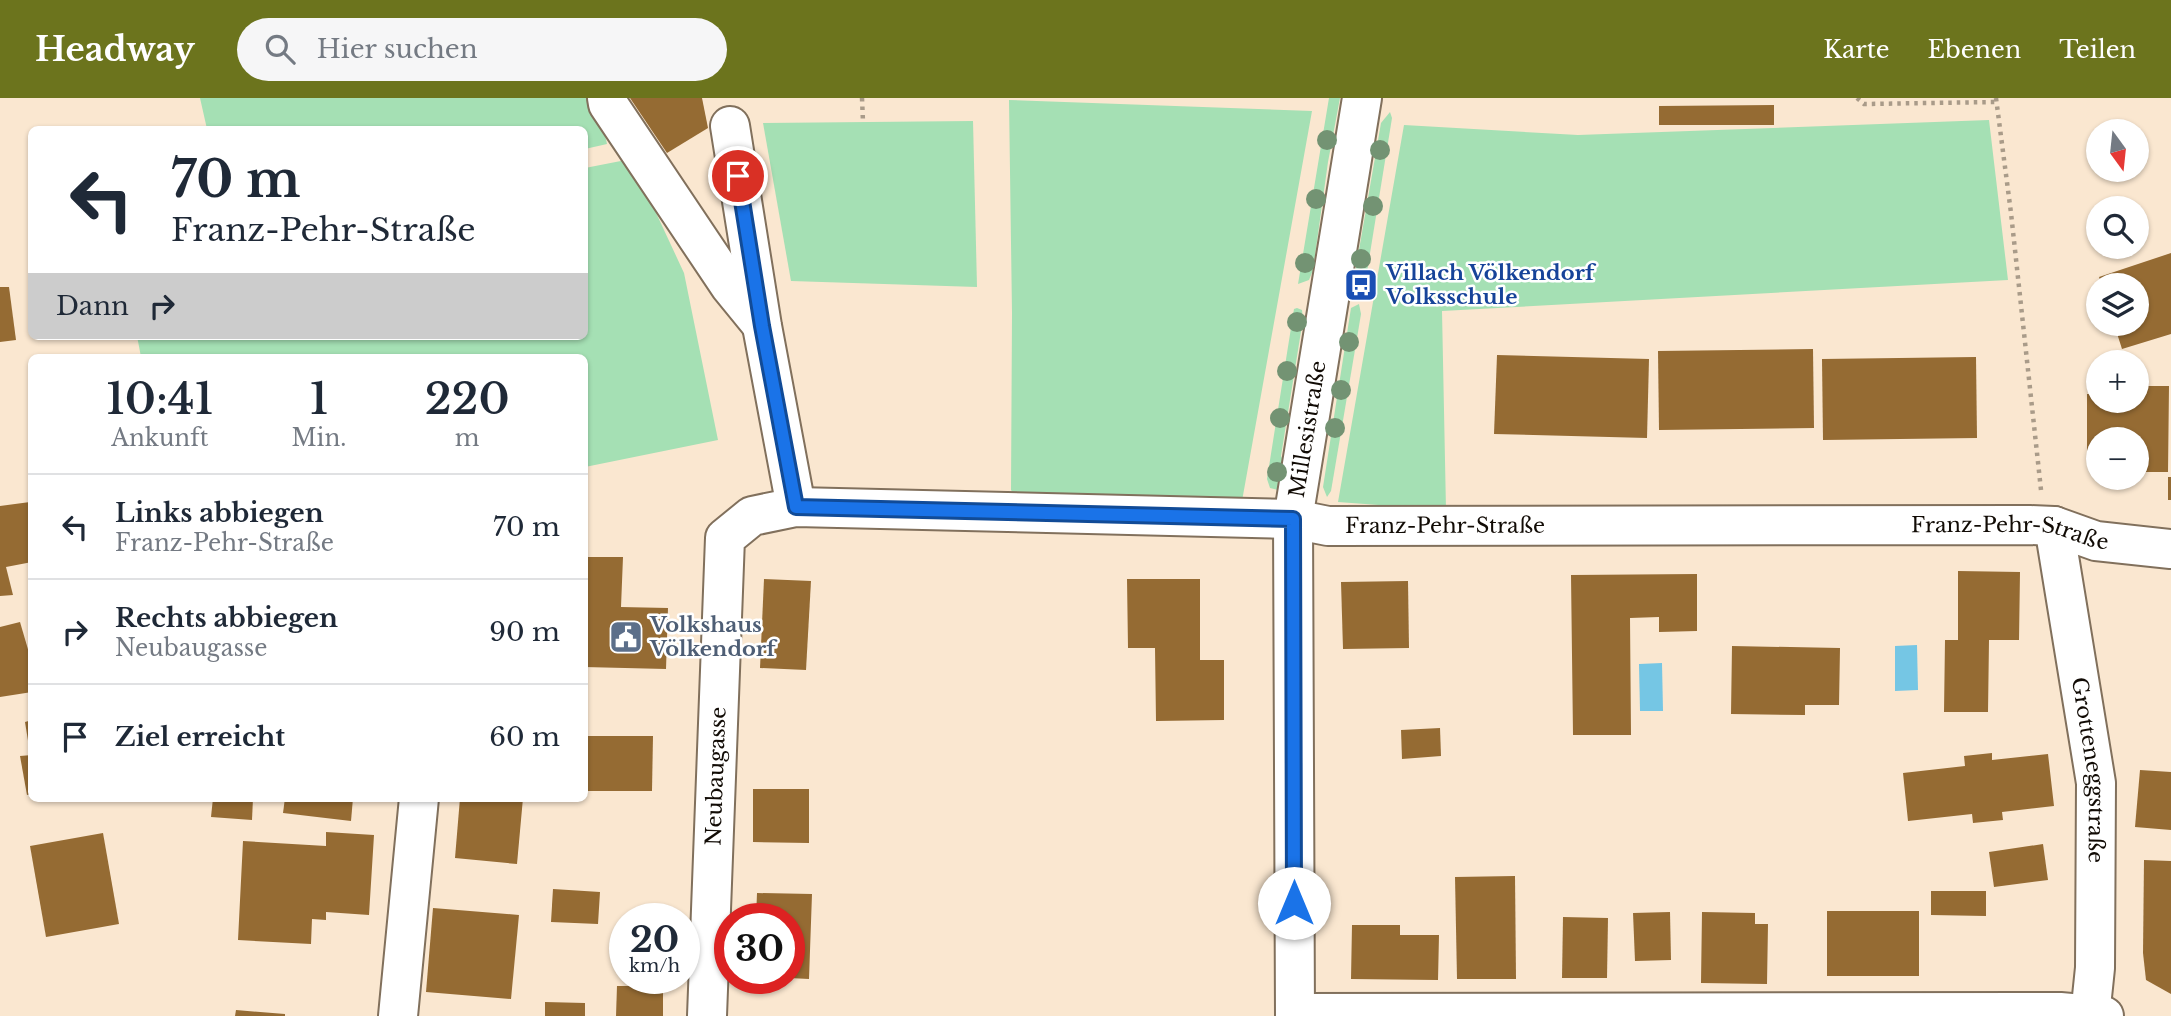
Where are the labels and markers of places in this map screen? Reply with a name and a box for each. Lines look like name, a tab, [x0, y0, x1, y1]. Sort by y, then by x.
pin	[708, 146, 768, 206]
place label: Villach Völkendorf Volksschule	[1385, 260, 1597, 310]
bus stop icon: Villach Völkendorf Volksschule	[1342, 266, 1380, 304]
place label: Volkshaus Völkendorf	[649, 612, 778, 662]
public building icon: Volkshaus Völkendorf	[607, 618, 645, 656]

